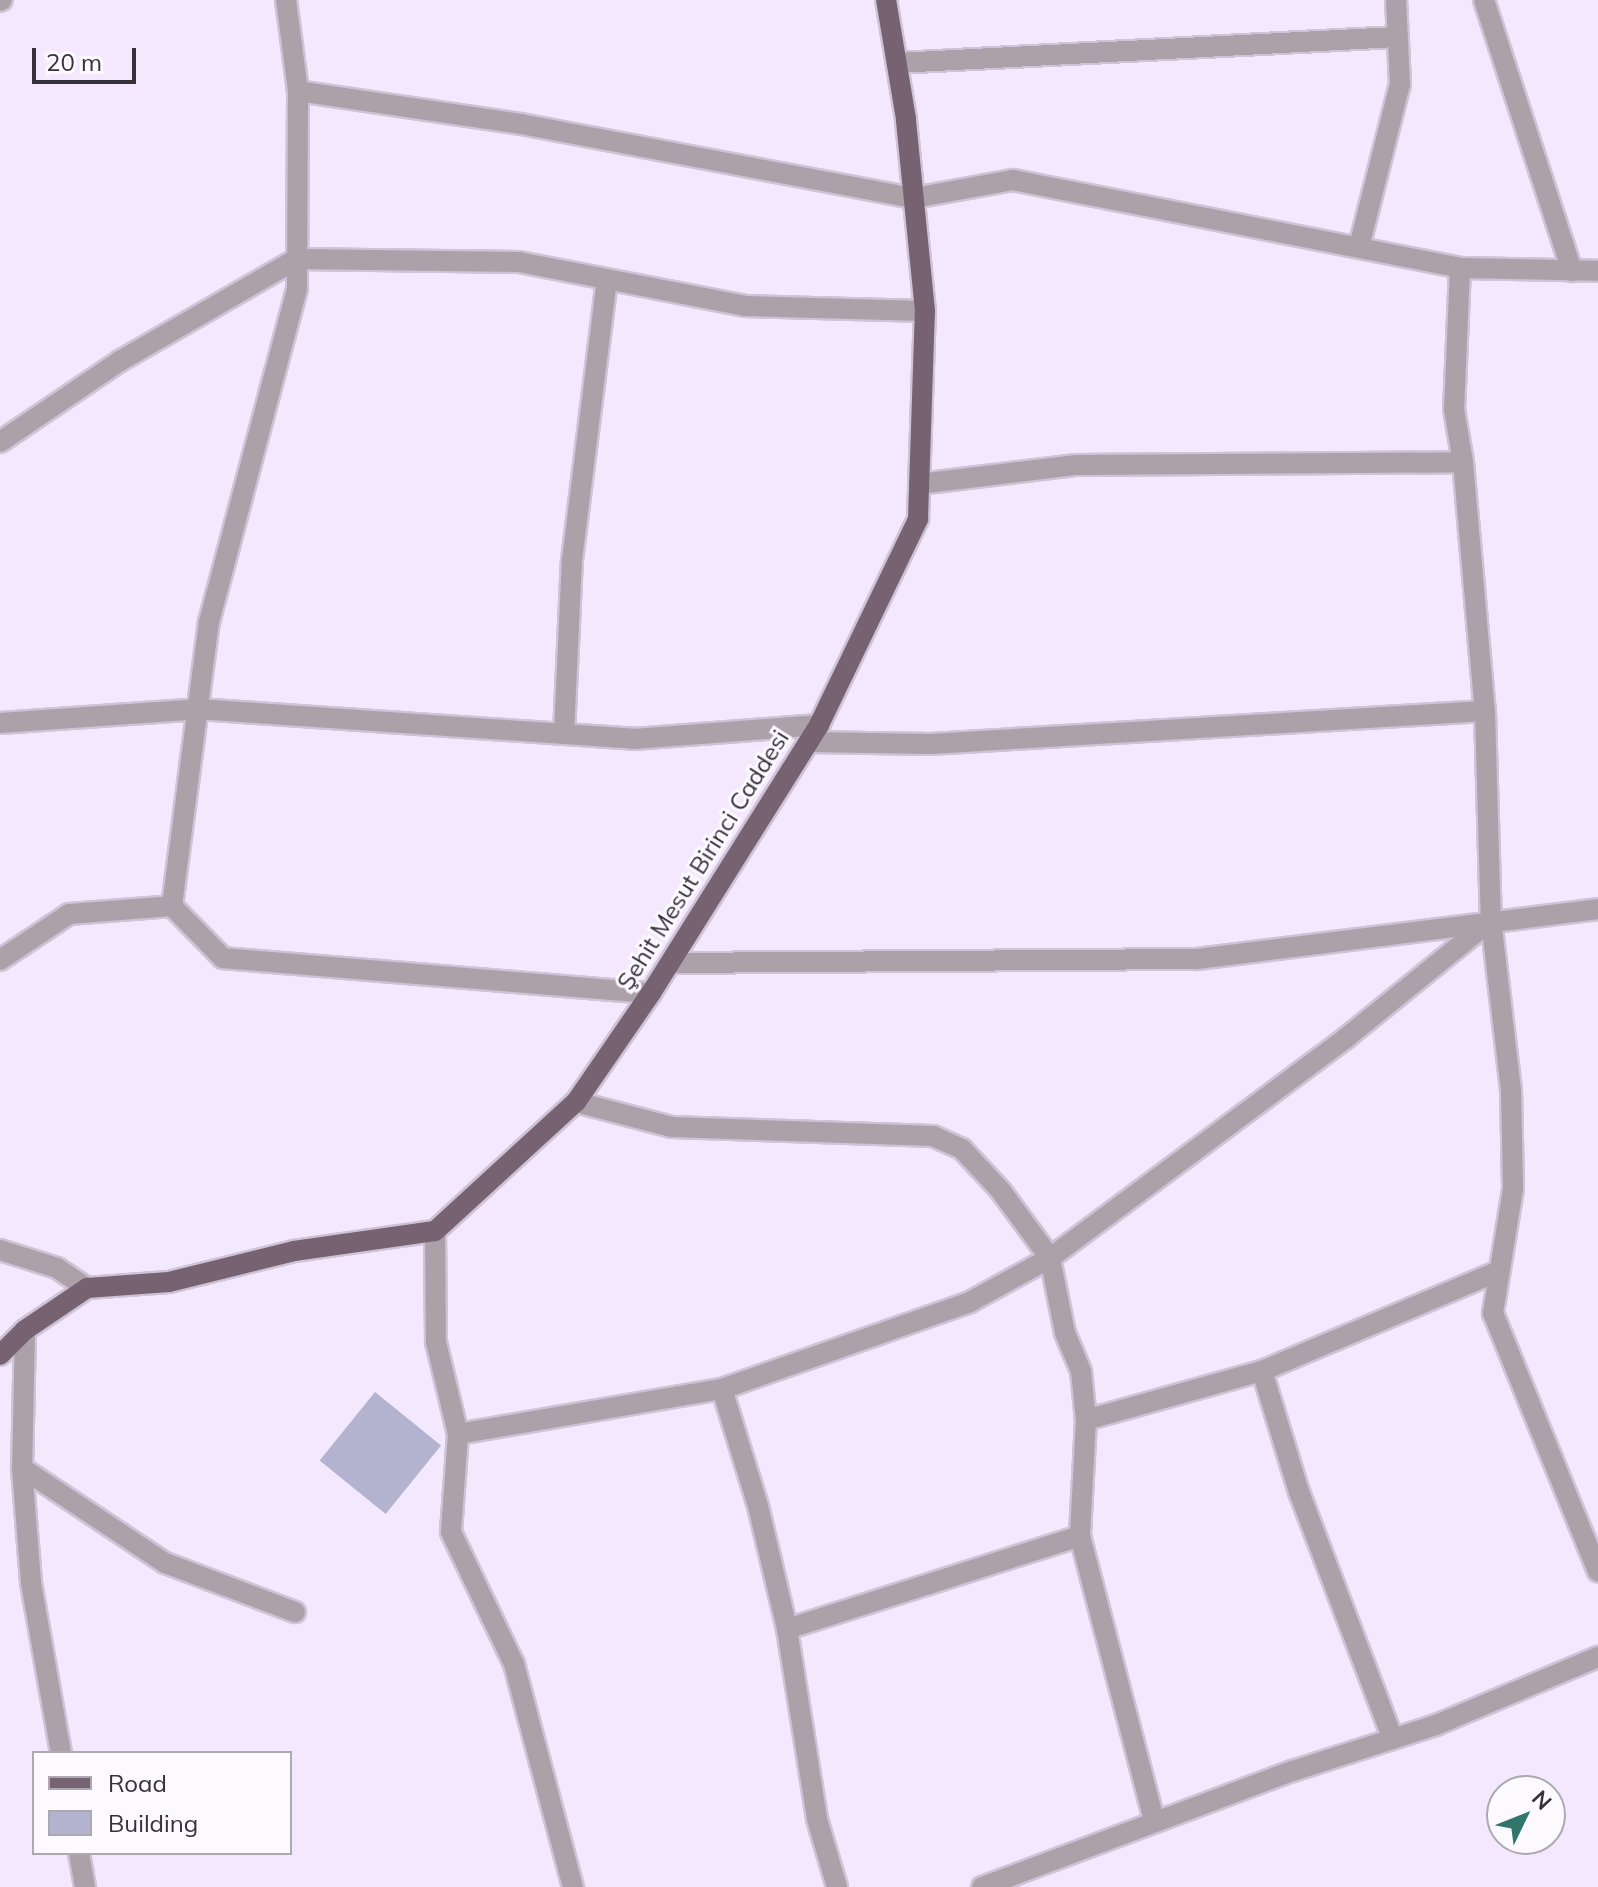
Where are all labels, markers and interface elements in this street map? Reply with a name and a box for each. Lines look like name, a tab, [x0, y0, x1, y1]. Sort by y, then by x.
scale bar	[36, 32, 140, 82]
text: 20 m	[46, 47, 102, 77]
street label: Şehit Mesut Birinci Caddesi	[611, 725, 795, 995]
legend	[32, 1751, 292, 1855]
text: Road	[108, 1768, 167, 1798]
north arrow	[1486, 1775, 1566, 1855]
text: N	[1526, 1784, 1558, 1816]
text: Building	[108, 1808, 198, 1838]

